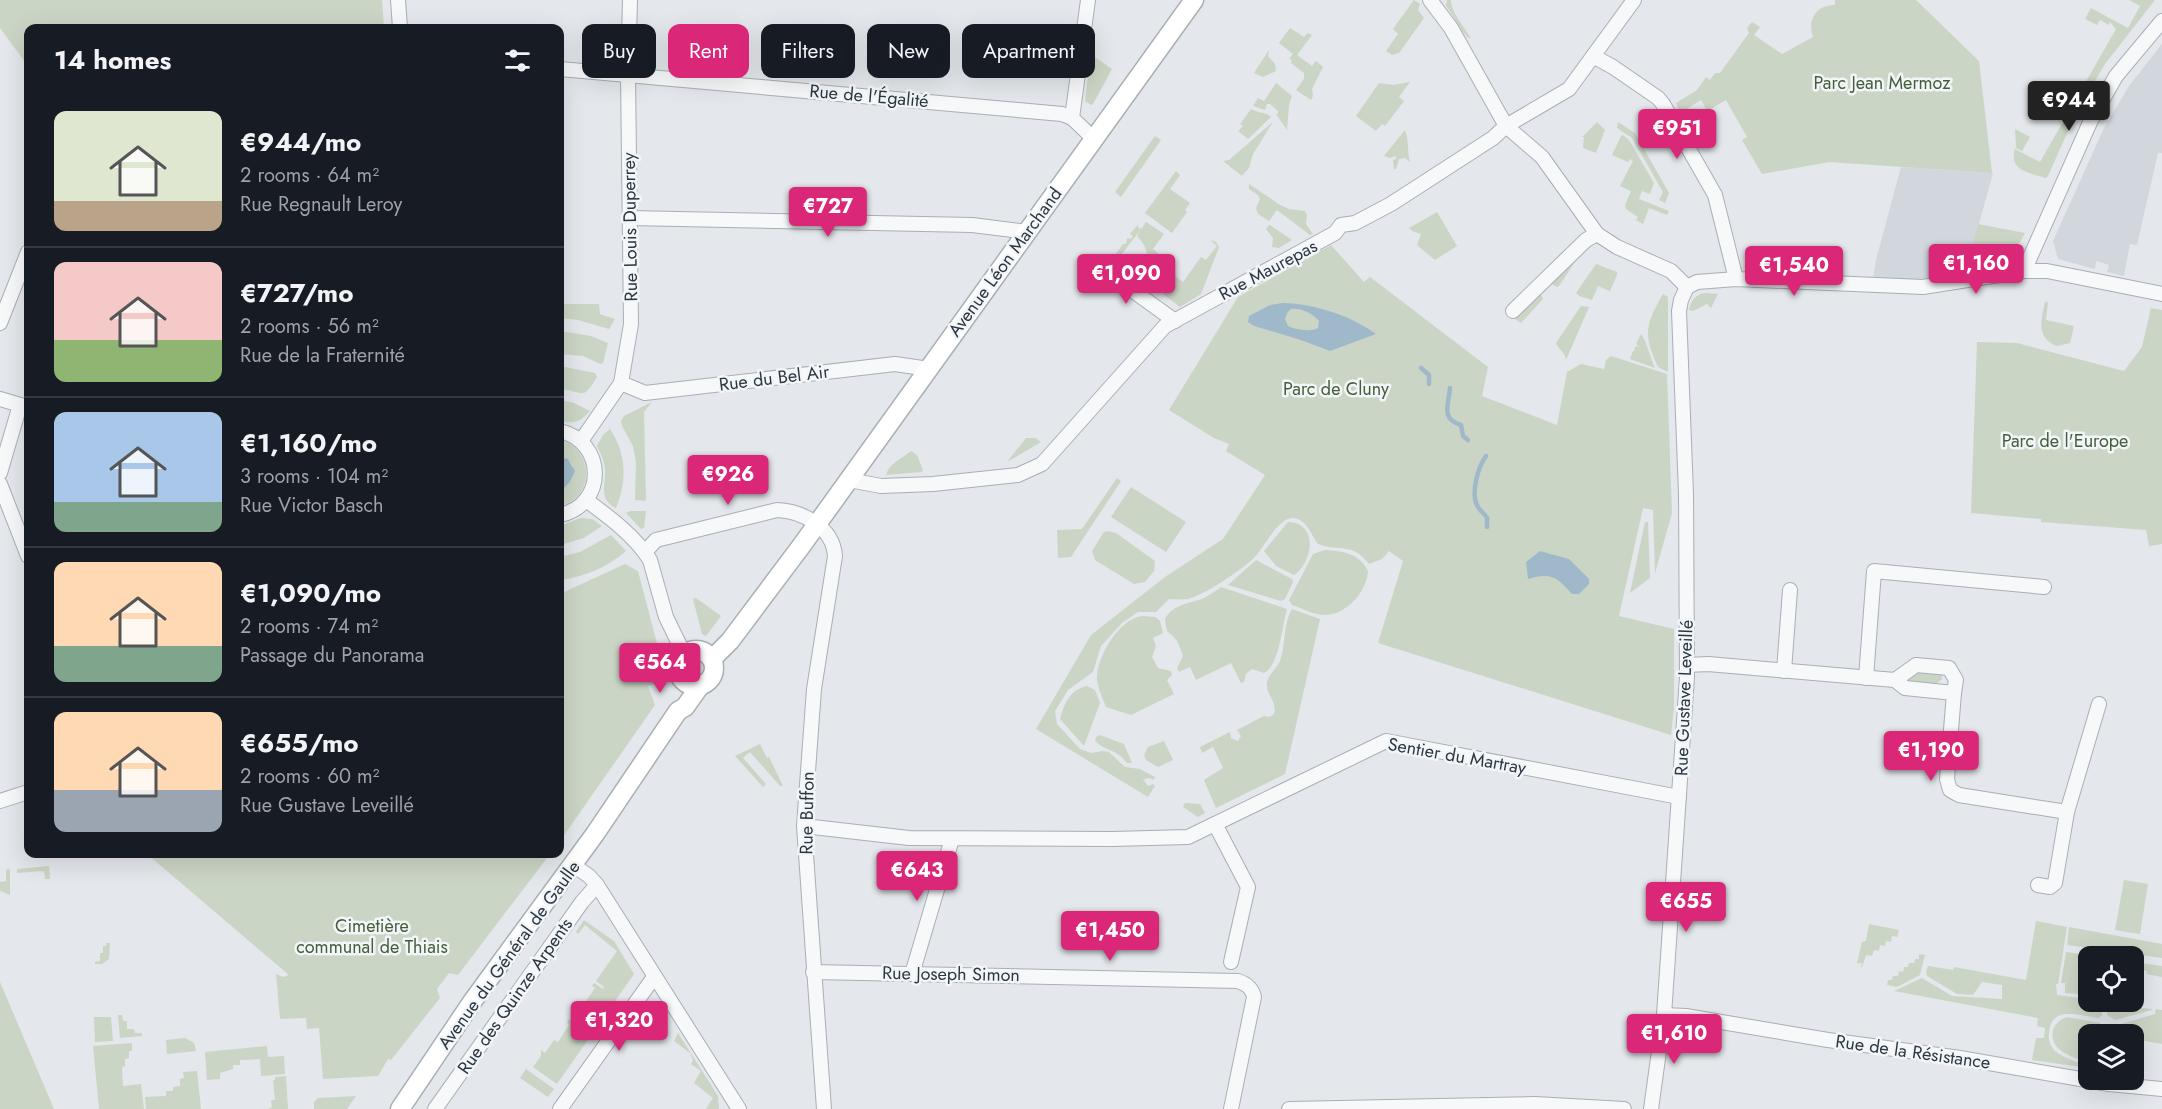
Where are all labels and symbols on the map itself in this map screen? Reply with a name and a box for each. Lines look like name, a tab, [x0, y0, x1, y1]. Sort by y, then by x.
park label: Parc Jean Mermoz	[1814, 70, 1951, 96]
street label: Rue de l'Égalité	[808, 78, 930, 114]
pin: €944	[2033, 81, 2105, 132]
pin: €951	[1641, 109, 1713, 160]
street label: Rue Louis Duperrey	[616, 152, 644, 302]
street label: Avenue Léon Marchand	[942, 182, 1068, 342]
pin: €727	[792, 187, 864, 238]
street label: Rue Maurepas	[1214, 233, 1322, 307]
pin: €1,160	[1927, 244, 2025, 295]
pin: €1,540	[1745, 246, 1843, 297]
pin: €1,090	[1077, 254, 1175, 305]
street label: Rue du Bel Air	[717, 358, 831, 398]
park label: Parc de Cluny	[1283, 376, 1389, 402]
park label: Parc de l'Europe	[2002, 428, 2128, 454]
pin: €926	[692, 455, 764, 506]
street label: Rue Gustave Leveillé	[1668, 619, 1700, 777]
pin: €564	[624, 643, 696, 694]
street label: Sentier du Martray	[1386, 731, 1528, 781]
pin: €1,190	[1882, 731, 1980, 782]
street label: Rue Buffon	[793, 771, 821, 855]
pin: €643	[881, 851, 953, 902]
street label: Avenue du Général de Gaulle	[432, 855, 586, 1055]
pin: €655	[1650, 882, 1722, 933]
pin: €1,450	[1061, 911, 1159, 962]
park label: Cimetière communal de Thiais	[296, 913, 448, 960]
street label: Rue des Quinze Arpents	[451, 913, 579, 1079]
street label: Rue Joseph Simon	[882, 960, 1020, 988]
pin: €1,320	[570, 1001, 668, 1052]
pin: €1,610	[1625, 1014, 1723, 1065]
street label: Rue de la Résistance	[1834, 1028, 1992, 1076]

